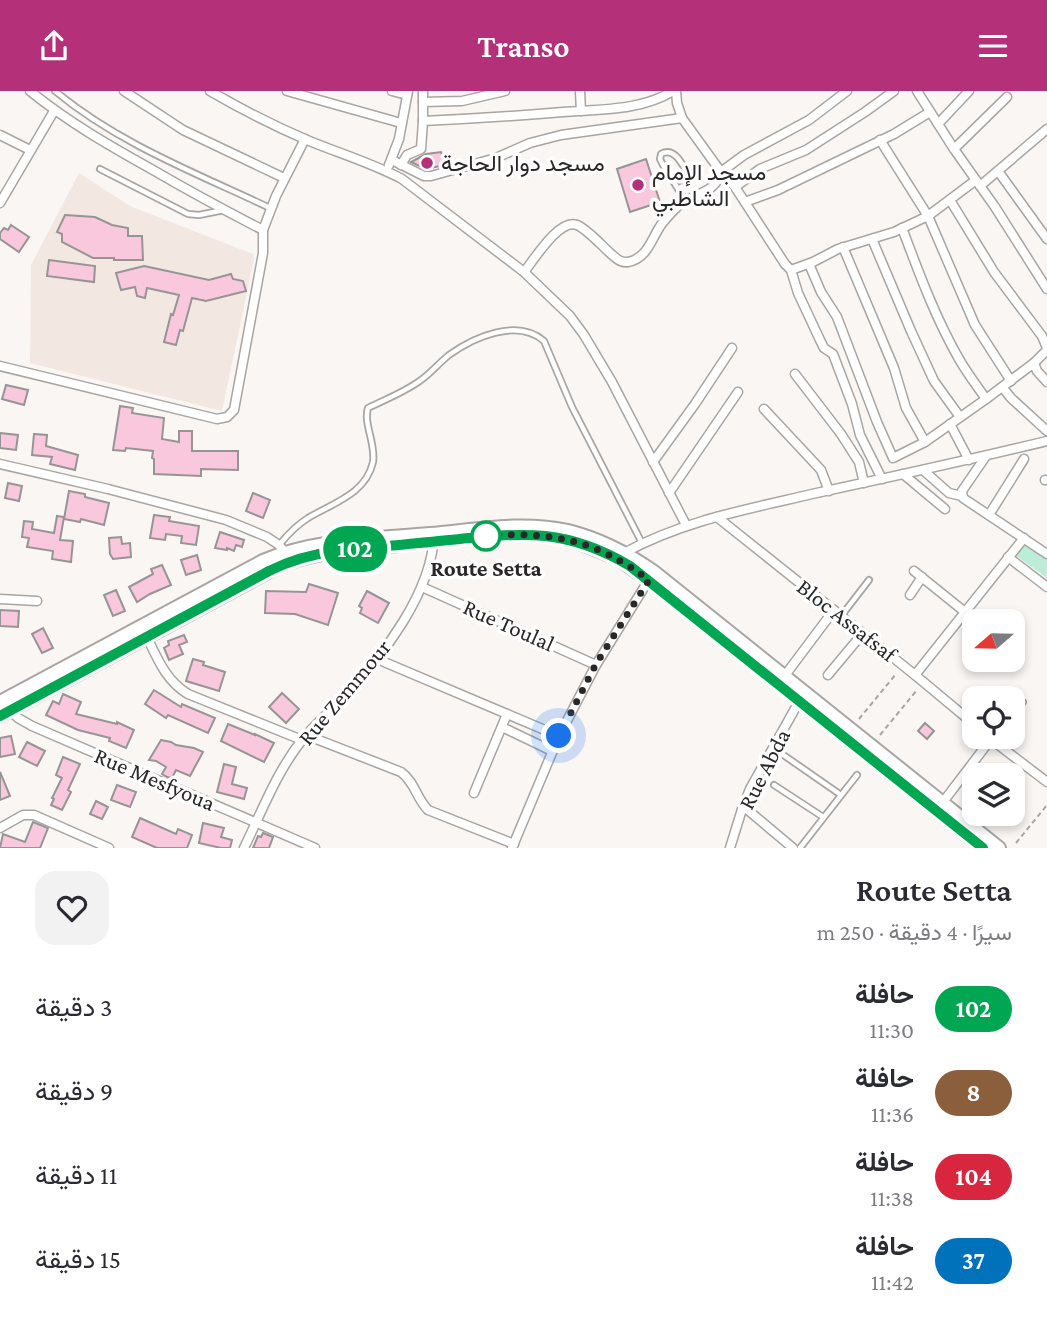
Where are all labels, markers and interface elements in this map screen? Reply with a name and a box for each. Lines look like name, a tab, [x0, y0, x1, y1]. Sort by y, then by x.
icon: share	[35, 27, 73, 65]
icon: menu	[974, 27, 1012, 65]
text: Transo	[477, 28, 570, 64]
place label: مسجد دوار الحاجة	[441, 150, 605, 178]
marker: مسجد دوار الحاجة	[419, 155, 435, 171]
place label: مسجد الإمام الشاطبي	[652, 159, 766, 217]
marker: مسجد الإمام الشاطبي	[630, 177, 646, 193]
marker: Route Setta	[471, 521, 501, 551]
line badge: 102	[315, 526, 395, 572]
text: 102	[337, 535, 373, 562]
place label: Route Setta	[430, 555, 543, 581]
street label: Bloc Assafsaf	[792, 573, 903, 668]
street label: Rue Toulal	[459, 593, 559, 657]
north arrow	[962, 609, 1026, 672]
map controls	[962, 609, 1025, 826]
street label: Rue Zemmour	[292, 634, 396, 750]
button: locate	[962, 686, 1025, 749]
your location	[541, 718, 576, 753]
street label: Rue Abda	[733, 724, 795, 813]
street label: Rue Mesfyoua	[91, 742, 220, 816]
button: layers	[962, 763, 1025, 826]
button: heart	[35, 871, 109, 945]
text: Route Setta	[856, 871, 1012, 908]
text: سيرًا · 4 دقيقة · 250 m	[817, 919, 1012, 945]
text: حافلة	[855, 980, 914, 1009]
text: 3 دقيقة	[35, 993, 112, 1022]
text: 102	[956, 995, 991, 1022]
text: 11:30	[870, 1017, 914, 1043]
text: حافلة	[855, 1064, 914, 1093]
text: 9 دقيقة	[35, 1077, 113, 1106]
text: 8	[967, 1079, 980, 1106]
text: 11:36	[871, 1101, 914, 1127]
text: حافلة	[855, 1148, 914, 1177]
text: 11 دقيقة	[35, 1161, 117, 1190]
text: 104	[955, 1163, 992, 1190]
text: 11:38	[870, 1185, 914, 1211]
text: حافلة	[855, 1232, 914, 1261]
text: 15 دقيقة	[35, 1245, 121, 1274]
text: 37	[962, 1247, 985, 1274]
text: 11:42	[871, 1269, 914, 1295]

